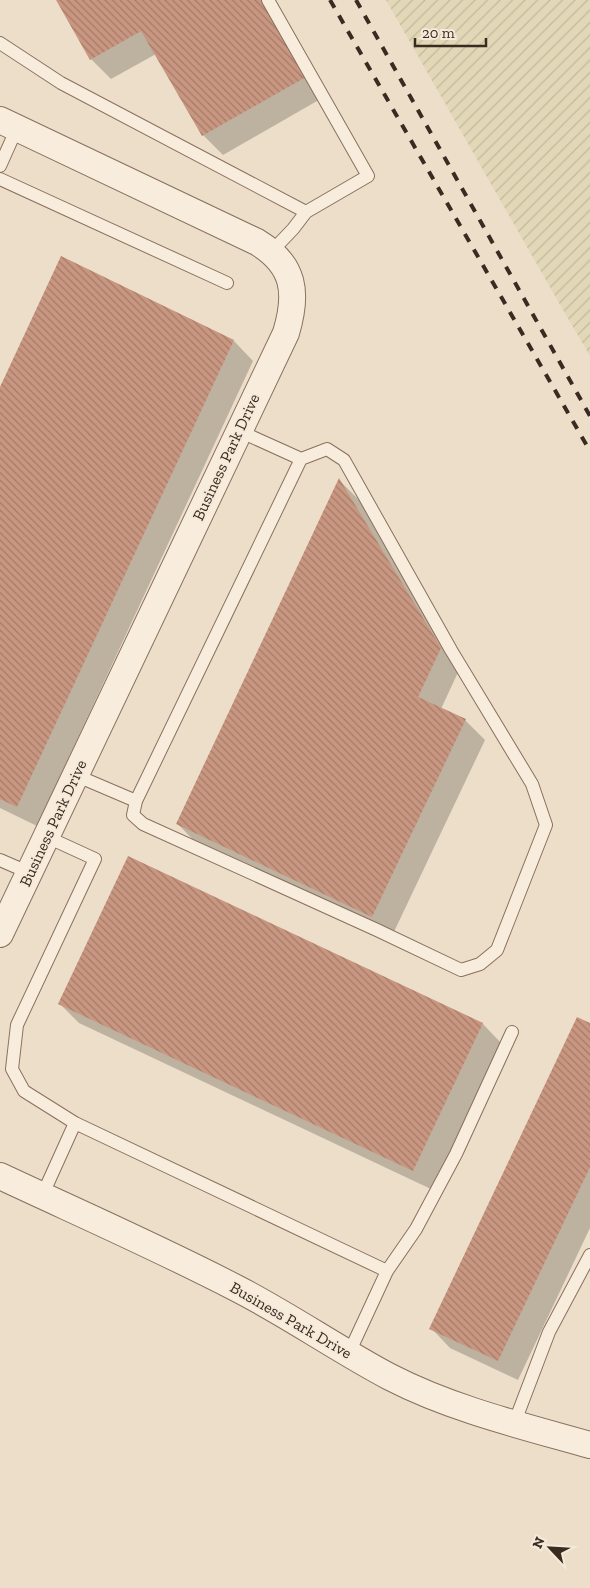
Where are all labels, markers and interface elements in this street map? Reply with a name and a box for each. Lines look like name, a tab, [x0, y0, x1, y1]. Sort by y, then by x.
scale bar	[415, 15, 486, 47]
text: 20 m	[422, 24, 455, 42]
street label: Business Park Drive	[188, 391, 264, 523]
street label: Business Park Drive	[15, 757, 91, 889]
street label: Business Park Drive	[227, 1277, 355, 1363]
north arrow	[525, 1523, 575, 1573]
text: N	[529, 1534, 549, 1551]

